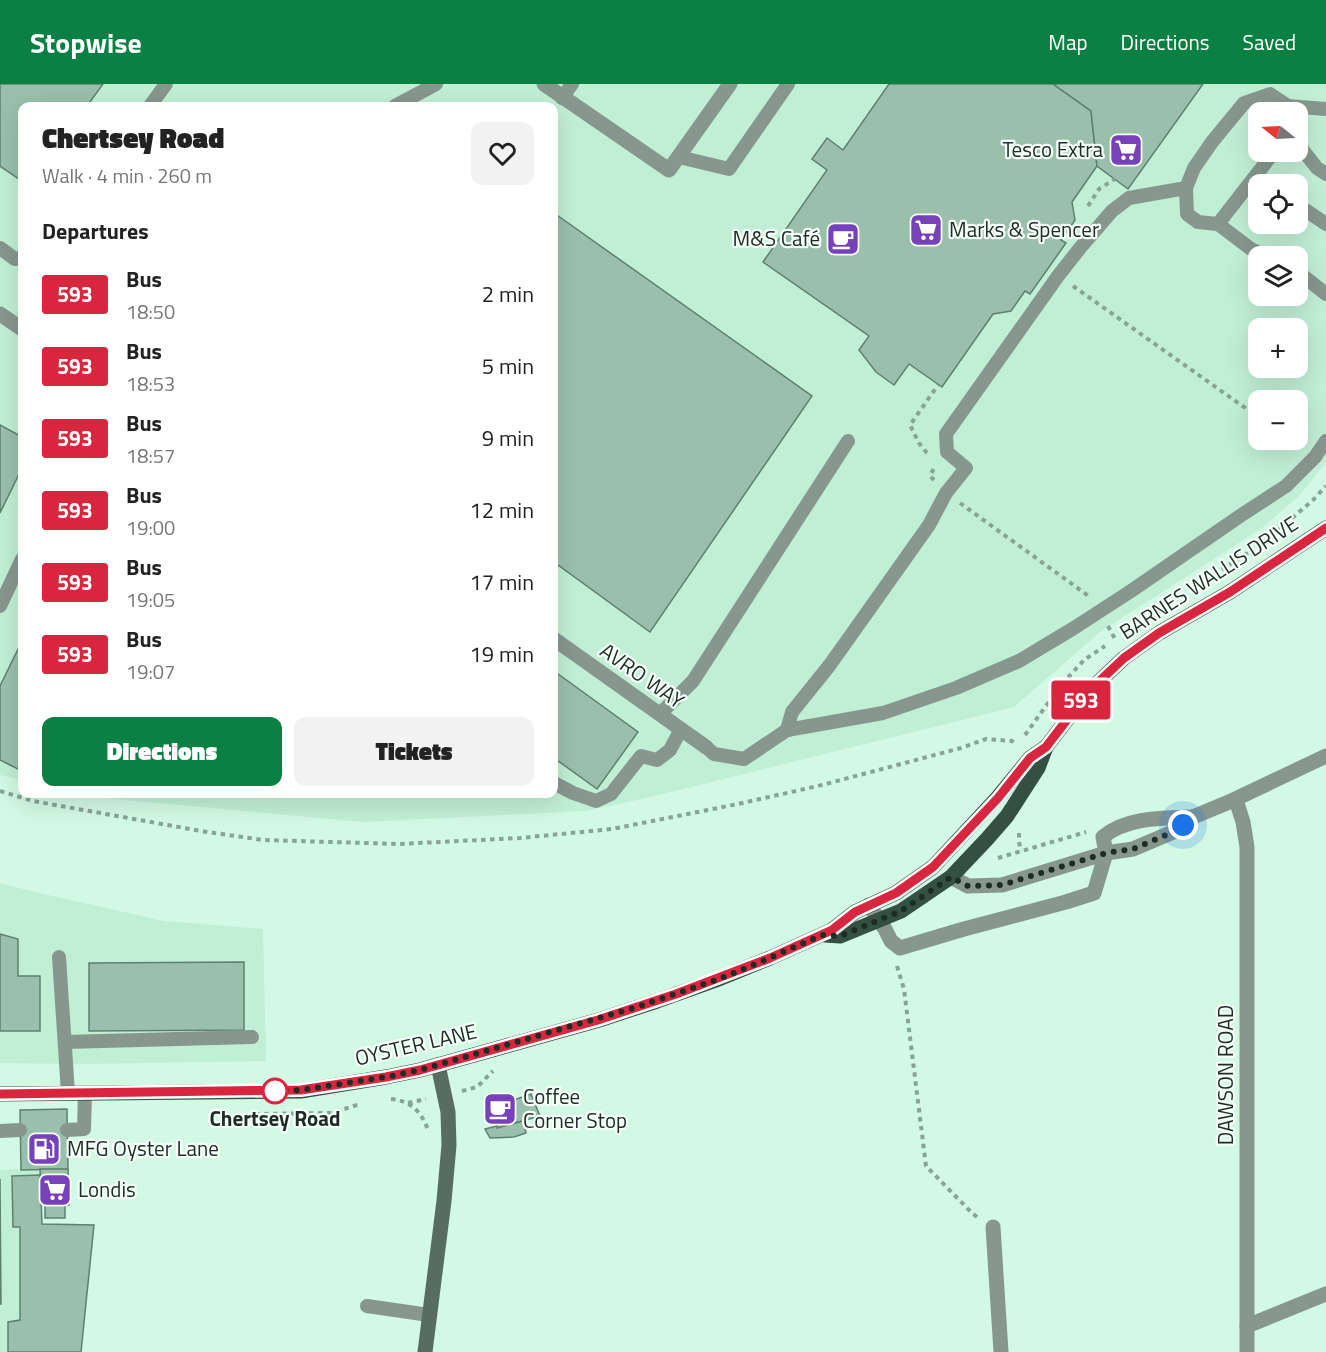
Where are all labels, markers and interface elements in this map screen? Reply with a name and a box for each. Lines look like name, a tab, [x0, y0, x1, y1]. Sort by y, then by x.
text: Stopwise	[30, 21, 142, 64]
text: Map	[1048, 26, 1088, 58]
text: Directions	[1121, 26, 1210, 58]
text: Saved	[1243, 26, 1296, 58]
north arrow	[1248, 102, 1308, 162]
map controls	[1248, 102, 1308, 450]
text: Chertsey Road	[42, 116, 224, 159]
button: heart	[471, 122, 534, 185]
supermarket icon: Tesco Extra	[1108, 132, 1144, 168]
place label: Tesco Extra	[1002, 133, 1103, 165]
text: Walk · 4 min · 260 m	[42, 160, 212, 191]
button: locate	[1248, 174, 1308, 234]
supermarket icon: Marks & Spencer	[908, 212, 944, 248]
place label: Marks & Spencer	[949, 213, 1099, 245]
text: Departures	[42, 214, 149, 248]
cafe icon: M&S Café	[825, 221, 861, 257]
place label: M&S Café	[733, 222, 820, 254]
button: layers	[1248, 246, 1308, 306]
text: Bus	[126, 262, 162, 296]
text: 2 min	[482, 277, 534, 311]
text: 593	[57, 278, 93, 310]
text: 18:50	[126, 296, 175, 327]
button: +	[1248, 318, 1308, 378]
text: Bus	[126, 334, 162, 368]
text: 5 min	[482, 349, 534, 383]
text: 593	[57, 350, 93, 382]
text: 18:53	[126, 368, 175, 399]
button: −	[1248, 390, 1308, 450]
text: Bus	[126, 406, 162, 440]
text: 9 min	[482, 421, 534, 455]
text: 593	[57, 422, 93, 454]
text: 18:57	[126, 440, 175, 471]
text: Bus	[126, 478, 162, 512]
text: 12 min	[469, 493, 534, 527]
text: 593	[57, 494, 93, 526]
street label: BARNES WALLIS DRIVE	[1113, 507, 1304, 647]
text: 19:00	[126, 512, 175, 543]
text: Bus	[126, 550, 162, 584]
text: 17 min	[469, 565, 534, 599]
text: 593	[57, 566, 93, 598]
text: 19:05	[126, 584, 175, 615]
text: Bus	[126, 622, 162, 656]
street label: AVRO WAY	[594, 634, 692, 716]
text: 19 min	[469, 637, 534, 671]
text: 593	[57, 638, 93, 670]
text: 19:07	[126, 656, 175, 687]
line badge: 593	[1046, 680, 1116, 720]
text: 593	[1063, 684, 1099, 716]
button: Directions	[42, 717, 282, 786]
button: Tickets	[294, 717, 534, 786]
your location	[1168, 810, 1198, 840]
street label: DAWSON ROAD	[1209, 1005, 1241, 1145]
street label: OYSTER LANE	[352, 1014, 480, 1074]
marker: Chertsey Road	[262, 1078, 288, 1104]
place label: Coffee Corner Stop	[523, 1080, 627, 1136]
cafe icon: Coffee Corner Stop	[482, 1091, 518, 1127]
place label: Chertsey Road	[209, 1102, 341, 1134]
fuel station icon: MFG Oyster Lane	[26, 1131, 62, 1167]
place label: MFG Oyster Lane	[67, 1132, 219, 1164]
supermarket icon: Londis	[37, 1172, 73, 1208]
place label: Londis	[78, 1173, 136, 1205]

